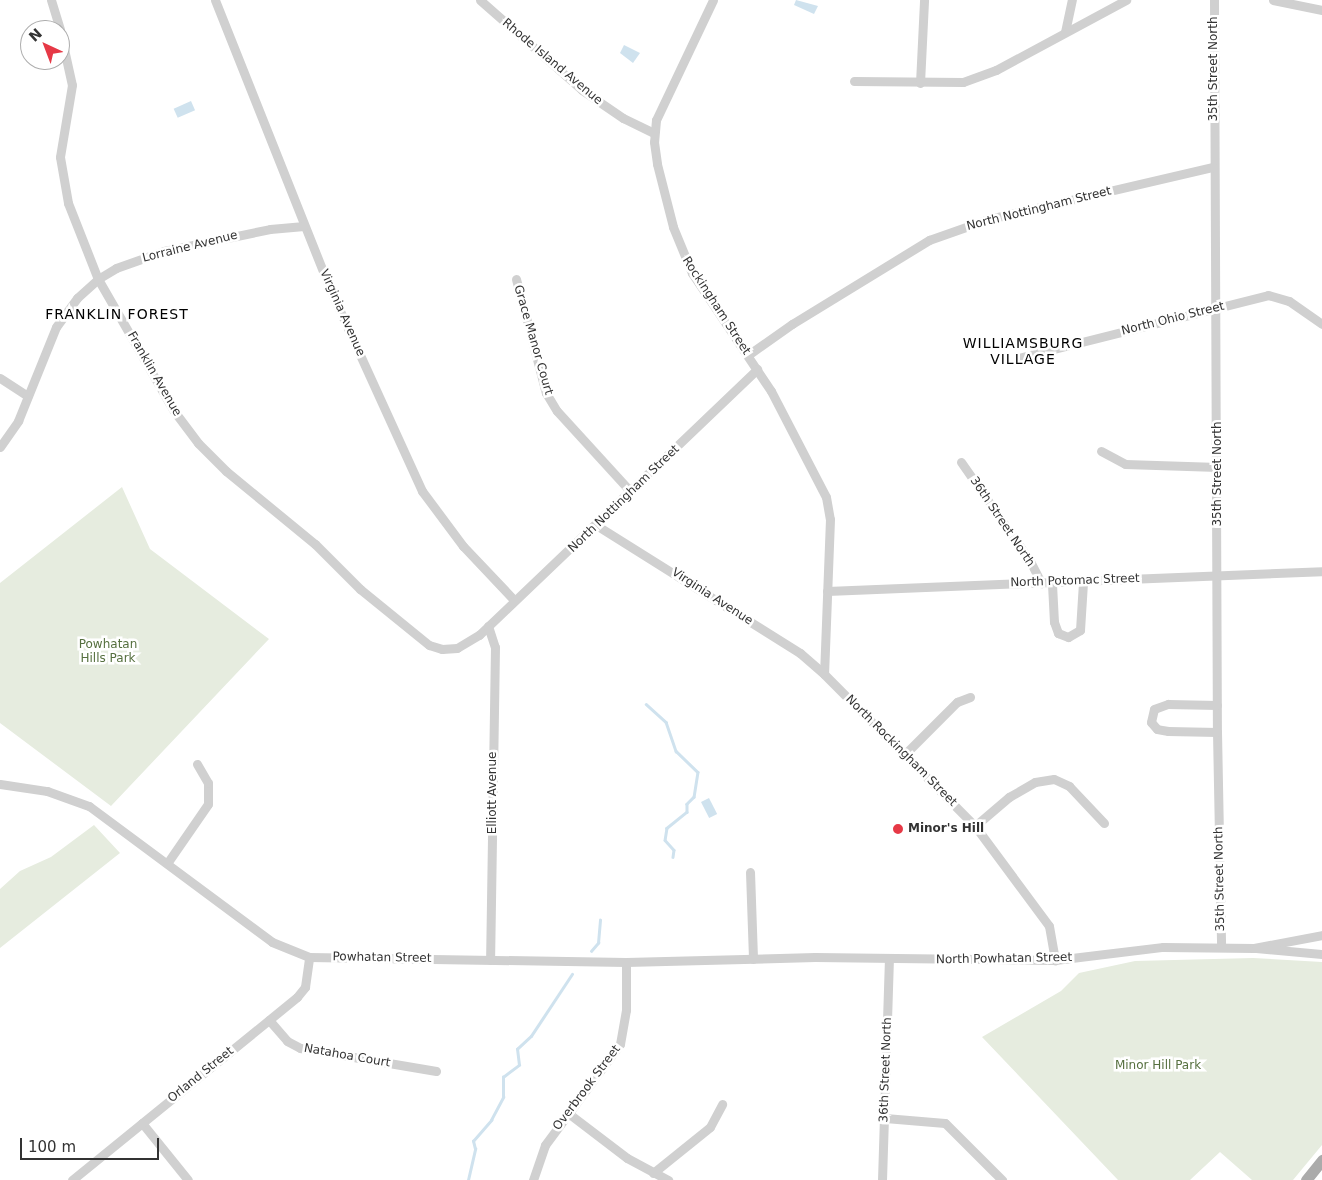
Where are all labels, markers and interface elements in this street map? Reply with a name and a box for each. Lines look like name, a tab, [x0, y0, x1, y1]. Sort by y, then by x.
street label: Rhode Island Avenue	[499, 16, 605, 108]
street label: 35th Street North	[1207, 16, 1221, 122]
north arrow	[20, 20, 70, 70]
text: N	[26, 25, 45, 45]
street label: North Nottingham Street	[965, 184, 1113, 234]
street label: Lorraine Avenue	[141, 228, 239, 266]
street label: Rockingham Street	[679, 254, 753, 358]
street label: Virginia Avenue	[316, 267, 368, 359]
street label: Grace Manor Court	[510, 283, 556, 397]
street label: North Ohio Street	[1120, 299, 1226, 339]
district label: FRANKLIN FOREST	[43, 306, 191, 322]
street label: Franklin Avenue	[124, 329, 184, 419]
district label: WILLIAMSBURG VILLAGE	[961, 335, 1085, 368]
street label: 35th Street North	[1211, 421, 1225, 527]
street label: North Nottingham Street	[566, 442, 682, 556]
street label: 36th Street North	[967, 474, 1037, 570]
street label: Virginia Avenue	[669, 565, 755, 629]
street label: North Potomac Street	[1010, 572, 1140, 590]
park label: Powhatan Hills Park	[79, 638, 137, 666]
street label: North Rockingham Street	[842, 692, 960, 810]
street label: Elliott Avenue	[486, 752, 500, 834]
place label: Minor's Hill	[908, 822, 984, 836]
marker: Minor's Hill	[892, 823, 904, 835]
street label: 35th Street North	[1212, 826, 1228, 932]
street label: Powhatan Street	[332, 950, 432, 966]
street label: North Powhatan Street	[936, 951, 1072, 967]
street label: 36th Street North	[877, 1017, 895, 1123]
street label: Natahoa Court	[303, 1041, 391, 1071]
street label: Overbrook Street	[550, 1043, 624, 1133]
street label: Orland Street	[165, 1044, 237, 1106]
park label: Minor Hill Park	[1115, 1059, 1201, 1073]
scale bar	[22, 1128, 161, 1160]
text: 100 m	[28, 1138, 76, 1156]

